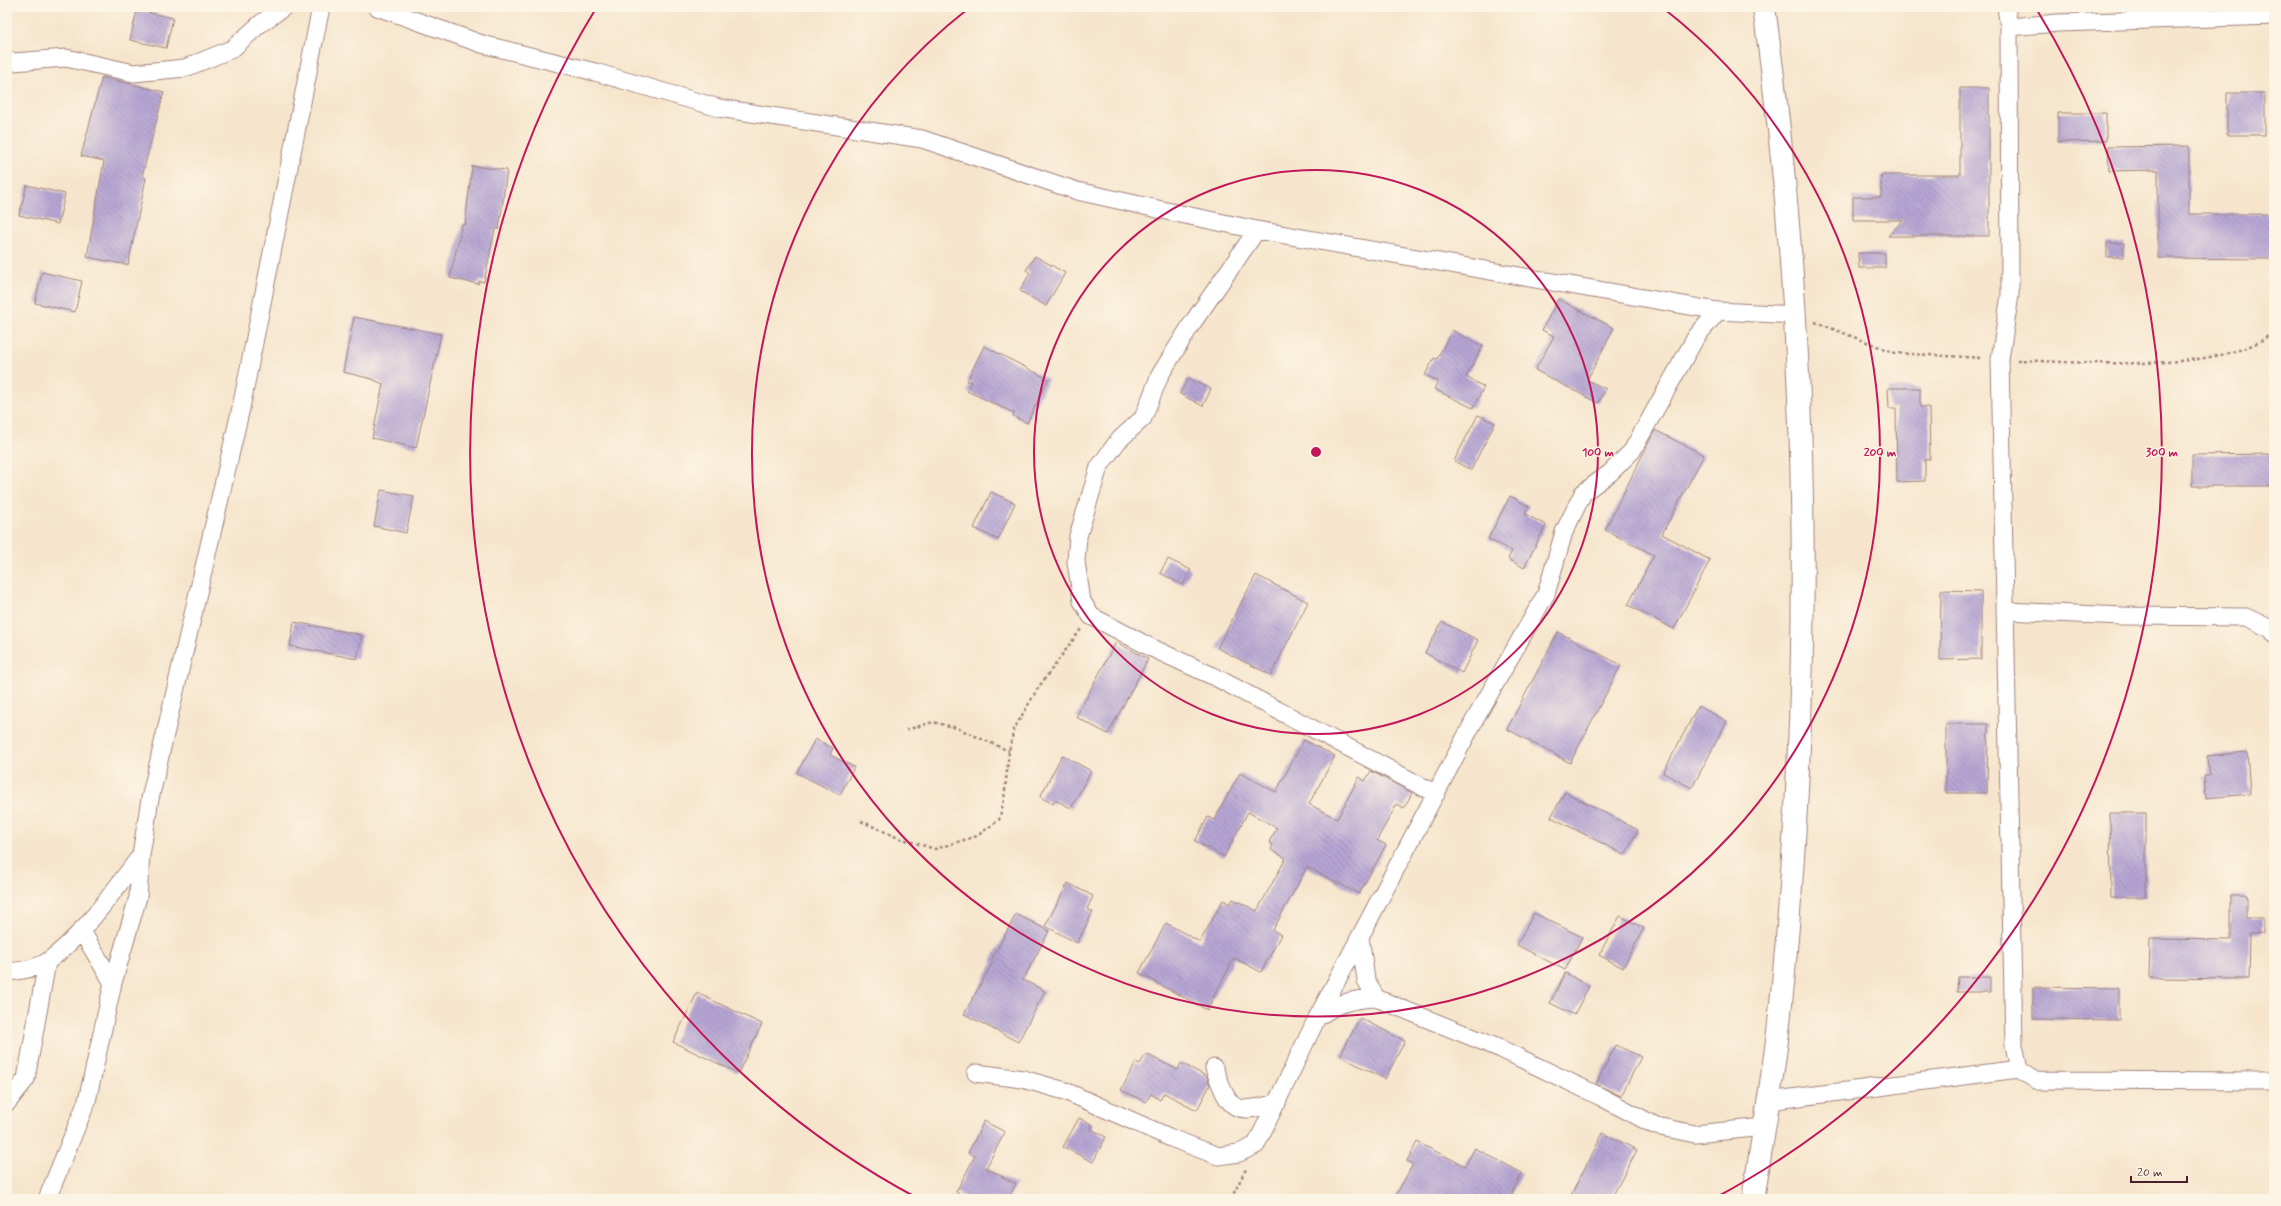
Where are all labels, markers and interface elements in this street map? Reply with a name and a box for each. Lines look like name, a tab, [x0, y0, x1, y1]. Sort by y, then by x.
centre of rings	[1309, 445, 1323, 459]
text: 100 m	[1582, 445, 1615, 461]
text: 200 m	[1864, 445, 1897, 461]
text: 300 m	[2146, 445, 2179, 461]
scale bar	[2131, 1158, 2187, 1184]
text: 20 m	[2137, 1165, 2163, 1181]

